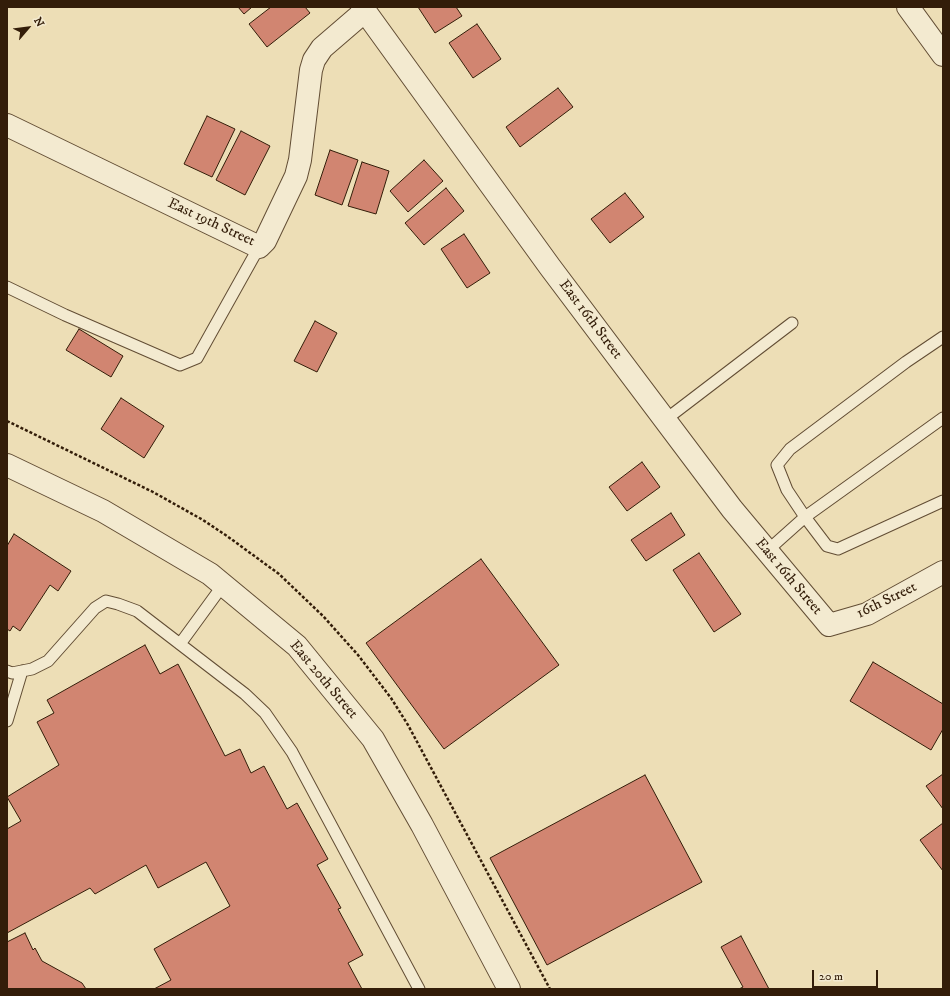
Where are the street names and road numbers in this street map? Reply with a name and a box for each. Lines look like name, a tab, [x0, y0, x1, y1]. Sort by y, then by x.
street label: East 19th Street	[164, 195, 258, 251]
street label: East 16th Street	[554, 277, 626, 363]
street label: East 16th Street	[751, 535, 825, 619]
street label: 16th Street	[854, 579, 920, 623]
street label: East 20th Street	[285, 637, 361, 723]

